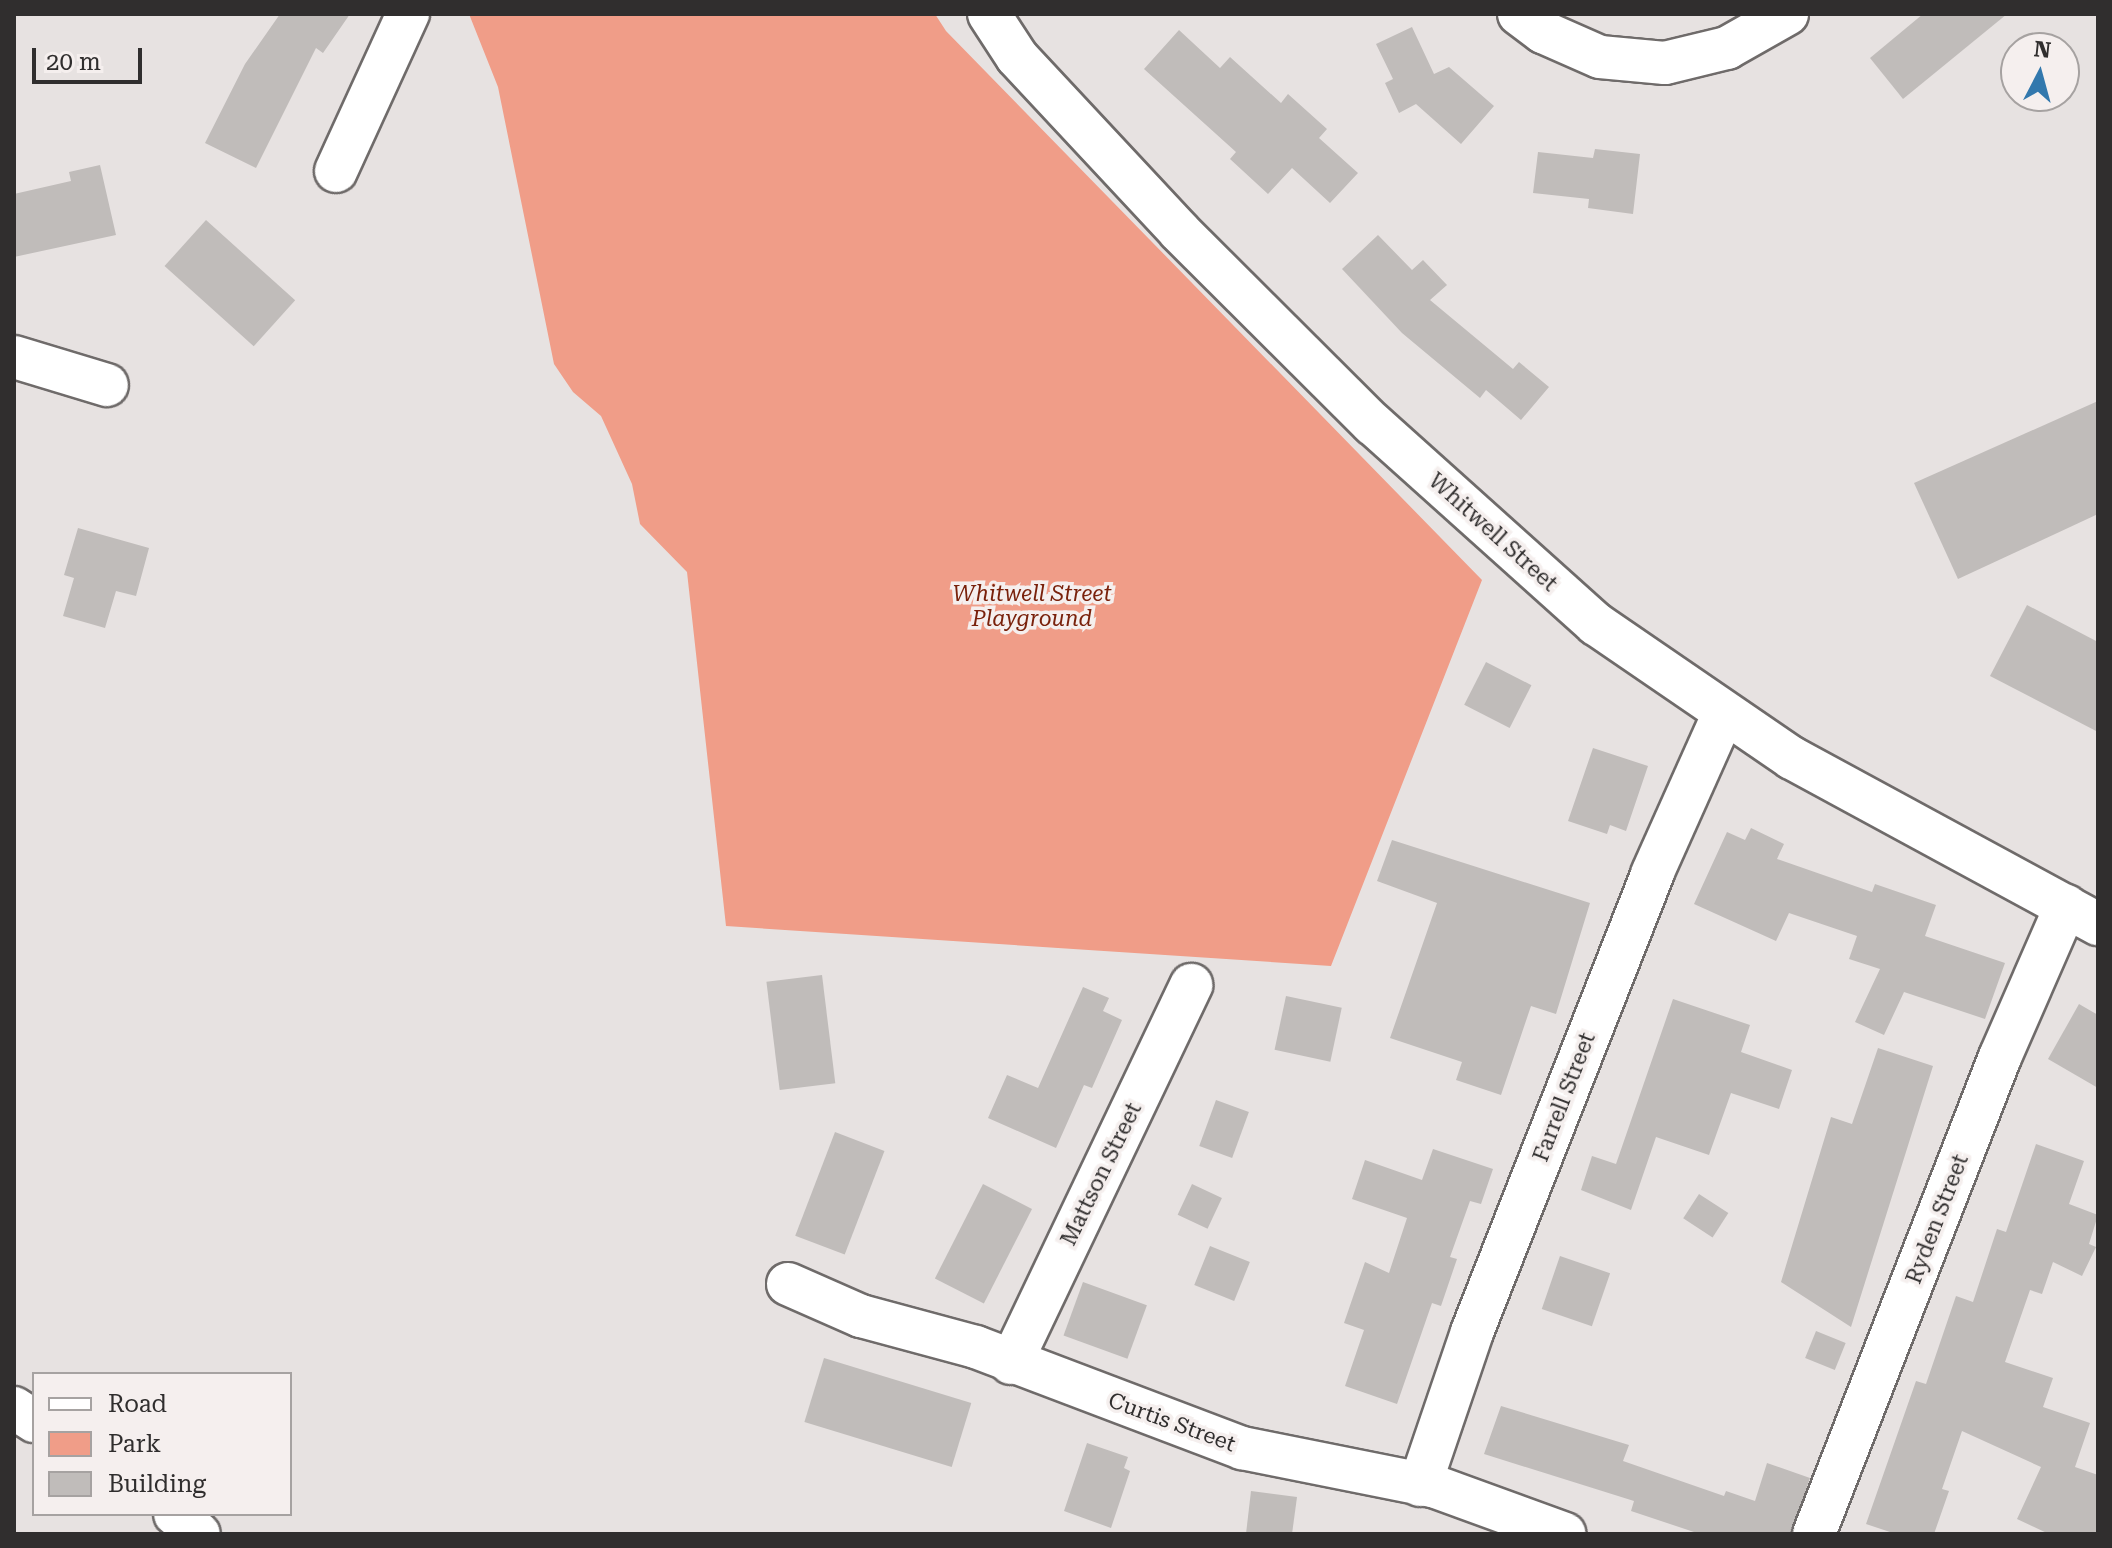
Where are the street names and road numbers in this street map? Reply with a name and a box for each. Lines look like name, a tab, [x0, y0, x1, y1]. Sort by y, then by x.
street label: Whitwell Street	[1423, 467, 1563, 597]
street label: Farrell Street	[1527, 1029, 1601, 1165]
street label: Mattson Street	[1055, 1098, 1147, 1250]
street label: Ryden Street	[1900, 1151, 1974, 1287]
street label: Curtis Street	[1105, 1387, 1239, 1457]

